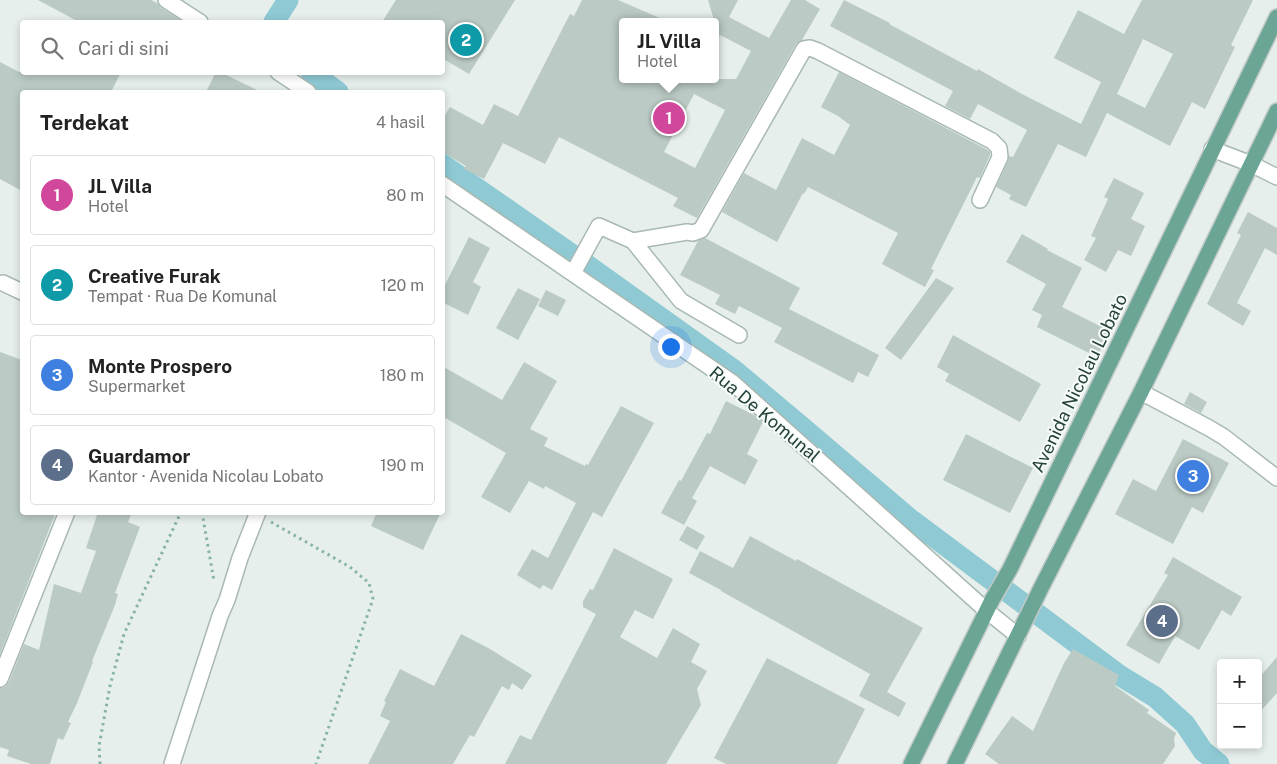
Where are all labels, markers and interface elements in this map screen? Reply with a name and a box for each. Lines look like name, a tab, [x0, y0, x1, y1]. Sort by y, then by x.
popup	[619, 18, 719, 83]
search box	[20, 20, 445, 75]
pin: 2	[450, 21, 482, 59]
text: JL Villa	[637, 30, 701, 52]
icon: search	[38, 34, 66, 62]
text: Cari di sini	[78, 37, 169, 59]
text: Hotel	[637, 52, 678, 71]
pin: 1	[653, 99, 685, 137]
text: Terdekat	[40, 110, 129, 135]
text: 4 hasil	[376, 113, 425, 132]
text: JL Villa	[88, 175, 152, 197]
text: 1	[54, 186, 60, 205]
text: 80 m	[386, 186, 424, 205]
text: Hotel	[88, 197, 129, 216]
text: Creative Furak	[88, 265, 221, 287]
text: 2	[52, 276, 62, 295]
text: 120 m	[380, 276, 424, 295]
text: Tempat · Rua De Komunal	[88, 287, 277, 306]
street label: Avenida Nicolau Lobato	[1027, 290, 1131, 476]
your location	[658, 334, 684, 360]
text: Monte Prospero	[88, 355, 232, 377]
street label: Rua De Komunal	[706, 362, 824, 466]
text: 3	[52, 366, 62, 385]
text: 180 m	[380, 366, 424, 385]
text: Supermarket	[88, 377, 185, 396]
text: Guardamor	[88, 445, 190, 467]
text: 4	[52, 456, 62, 475]
text: 190 m	[380, 456, 424, 475]
pin: 3	[1177, 457, 1209, 495]
text: Kantor · Avenida Nicolau Lobato	[88, 467, 324, 486]
pin: 4	[1146, 602, 1178, 640]
map controls	[1217, 659, 1262, 749]
button: +	[1217, 659, 1262, 704]
button: −	[1217, 704, 1262, 749]

